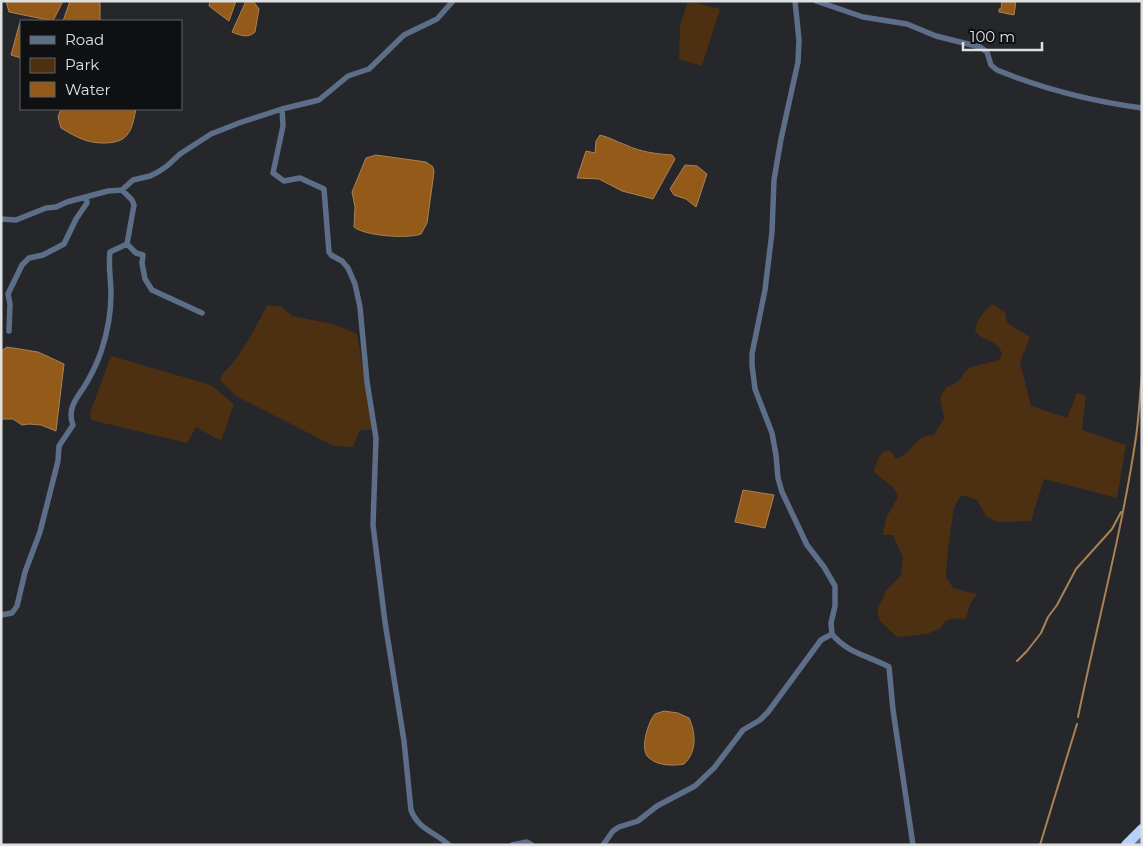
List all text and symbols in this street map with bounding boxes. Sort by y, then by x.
legend [20,20,182,110]
scale bar [963,20,1042,52]
text: 100 m [970,27,1015,46]
text: Road [65,30,104,49]
text: Park [65,55,99,74]
text: Water [65,80,111,99]

